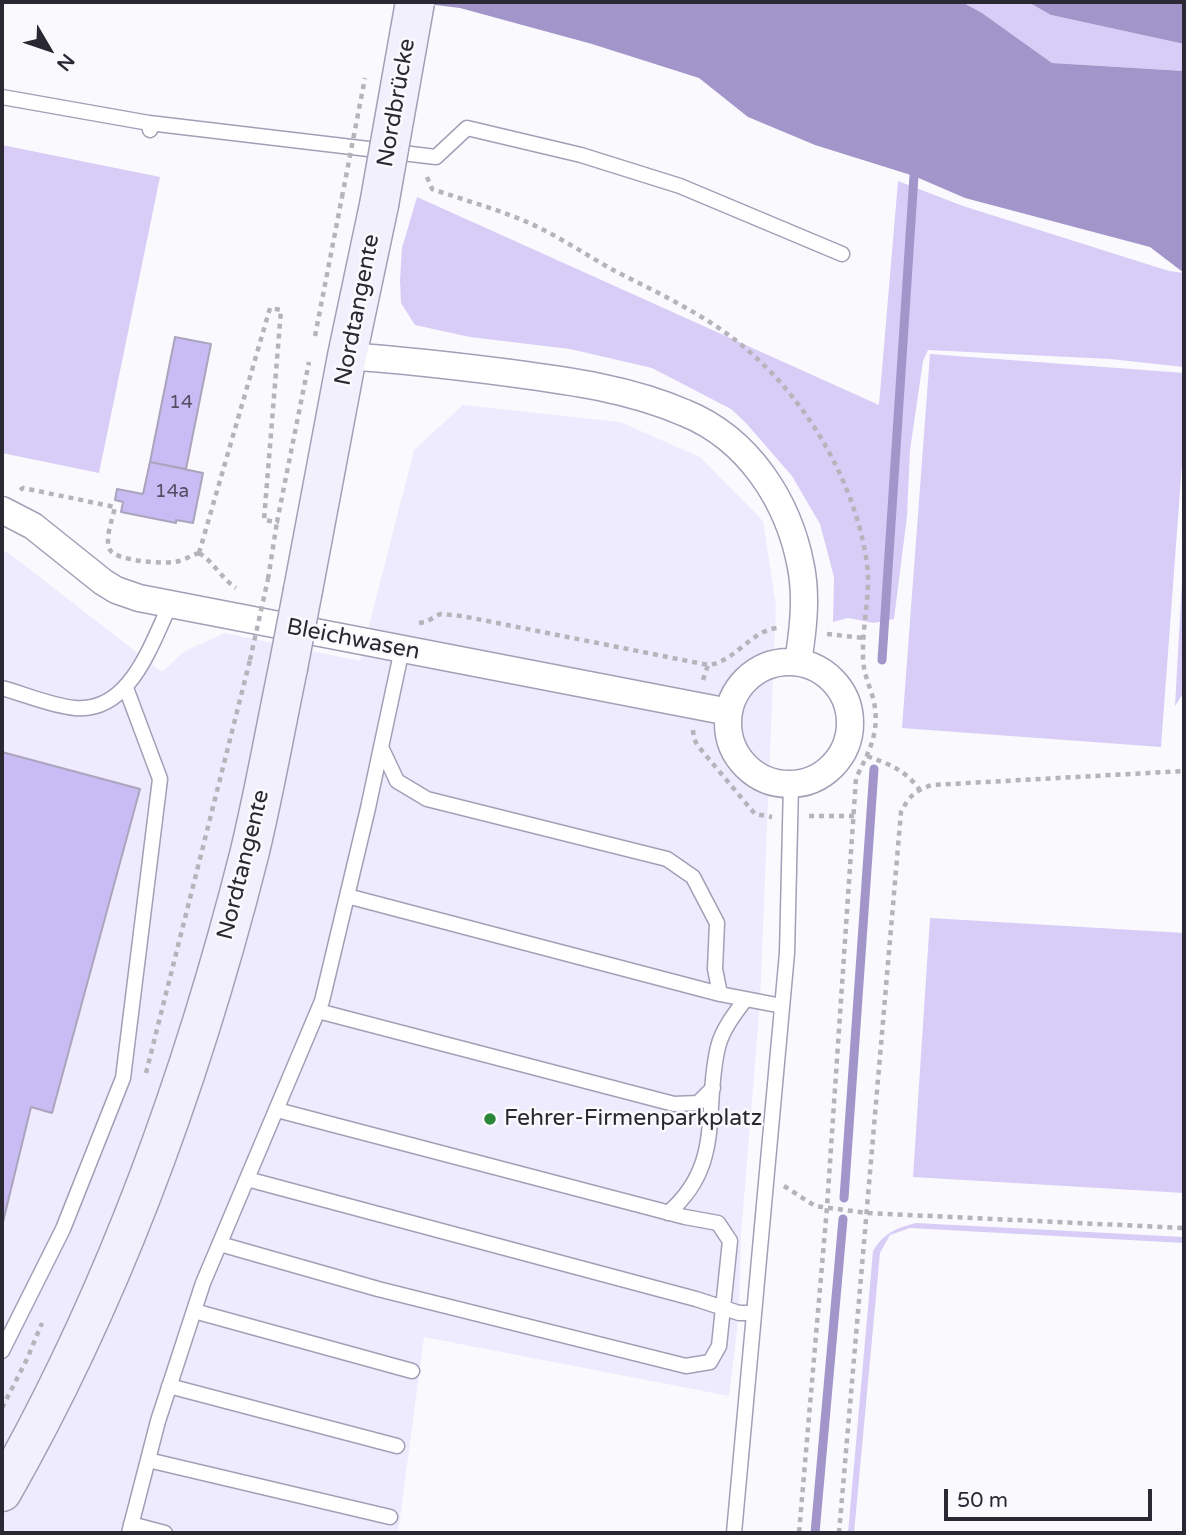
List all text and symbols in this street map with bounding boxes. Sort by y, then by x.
north arrow [14,14,84,84]
street label: Nordbrücke [372,37,422,169]
text: N [52,49,79,75]
street label: Nordtangente [330,232,386,388]
house number: 14 [169,392,193,414]
house number: 14a [155,481,189,503]
street label: Bleichwasen [284,614,422,666]
street label: Nordtangente [212,787,276,943]
place label: Fehrer-Firmenparkplatz [504,1105,762,1133]
marker: Fehrer-Firmenparkplatz [482,1111,498,1127]
scale bar [948,1476,1156,1520]
text: 50 m [957,1488,1008,1513]

